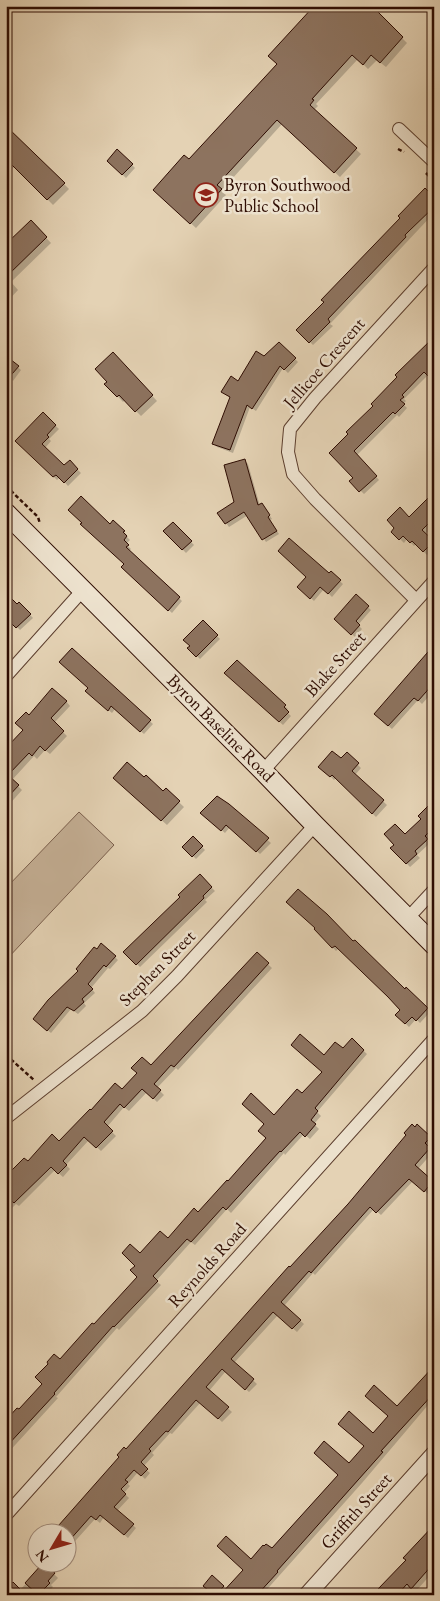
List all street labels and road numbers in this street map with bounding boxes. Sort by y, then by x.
street label: Jellicoe Crescent [276,312,370,415]
street label: Blake Street [299,626,370,701]
street label: Byron Baseline Road [162,669,281,787]
street label: Stephen Street [113,924,200,1011]
street label: Reynolds Road [162,1217,251,1312]
street label: Griffith Street [315,1467,396,1554]

